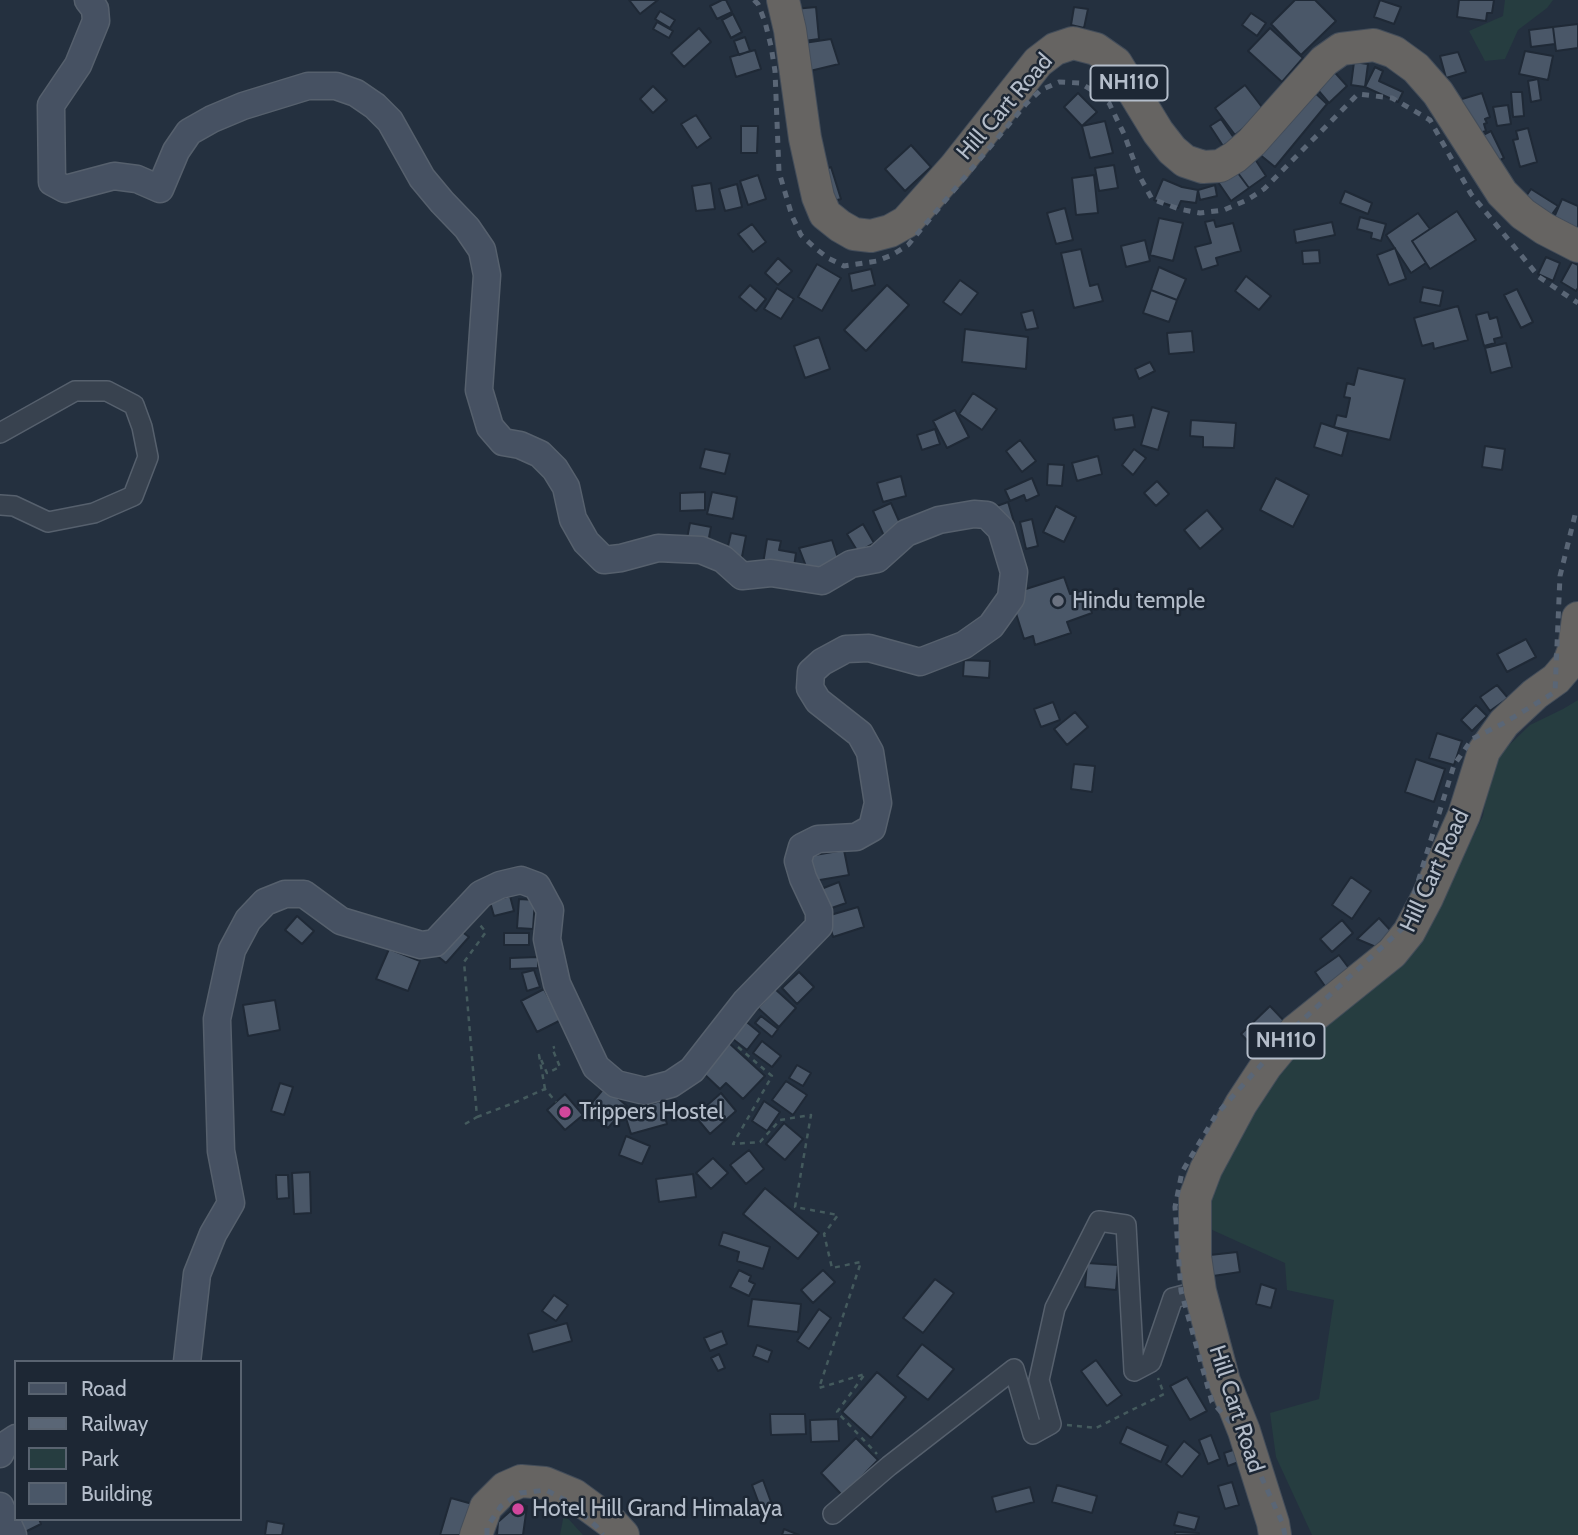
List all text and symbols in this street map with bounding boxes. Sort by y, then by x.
street label: Hill Cart Road [951,48,1059,166]
road number: NH110 [1090,66,1168,100]
place label: Hindu temple [1072,587,1205,615]
marker: Hindu temple [1050,593,1066,609]
street label: Hill Cart Road [1395,805,1475,937]
road number: NH110 [1248,1024,1324,1058]
place label: Trippers Hostel [579,1098,724,1126]
marker: Trippers Hostel [557,1104,573,1120]
street label: Hill Cart Road [1202,1342,1270,1476]
legend [14,1360,242,1521]
text: Road [81,1376,127,1401]
text: Railway [81,1411,148,1436]
text: Park [81,1446,119,1471]
text: Building [81,1481,152,1506]
place label: Hotel Hill Grand Himalaya [532,1495,782,1523]
marker: Hotel Hill Grand Himalaya [510,1501,526,1517]

